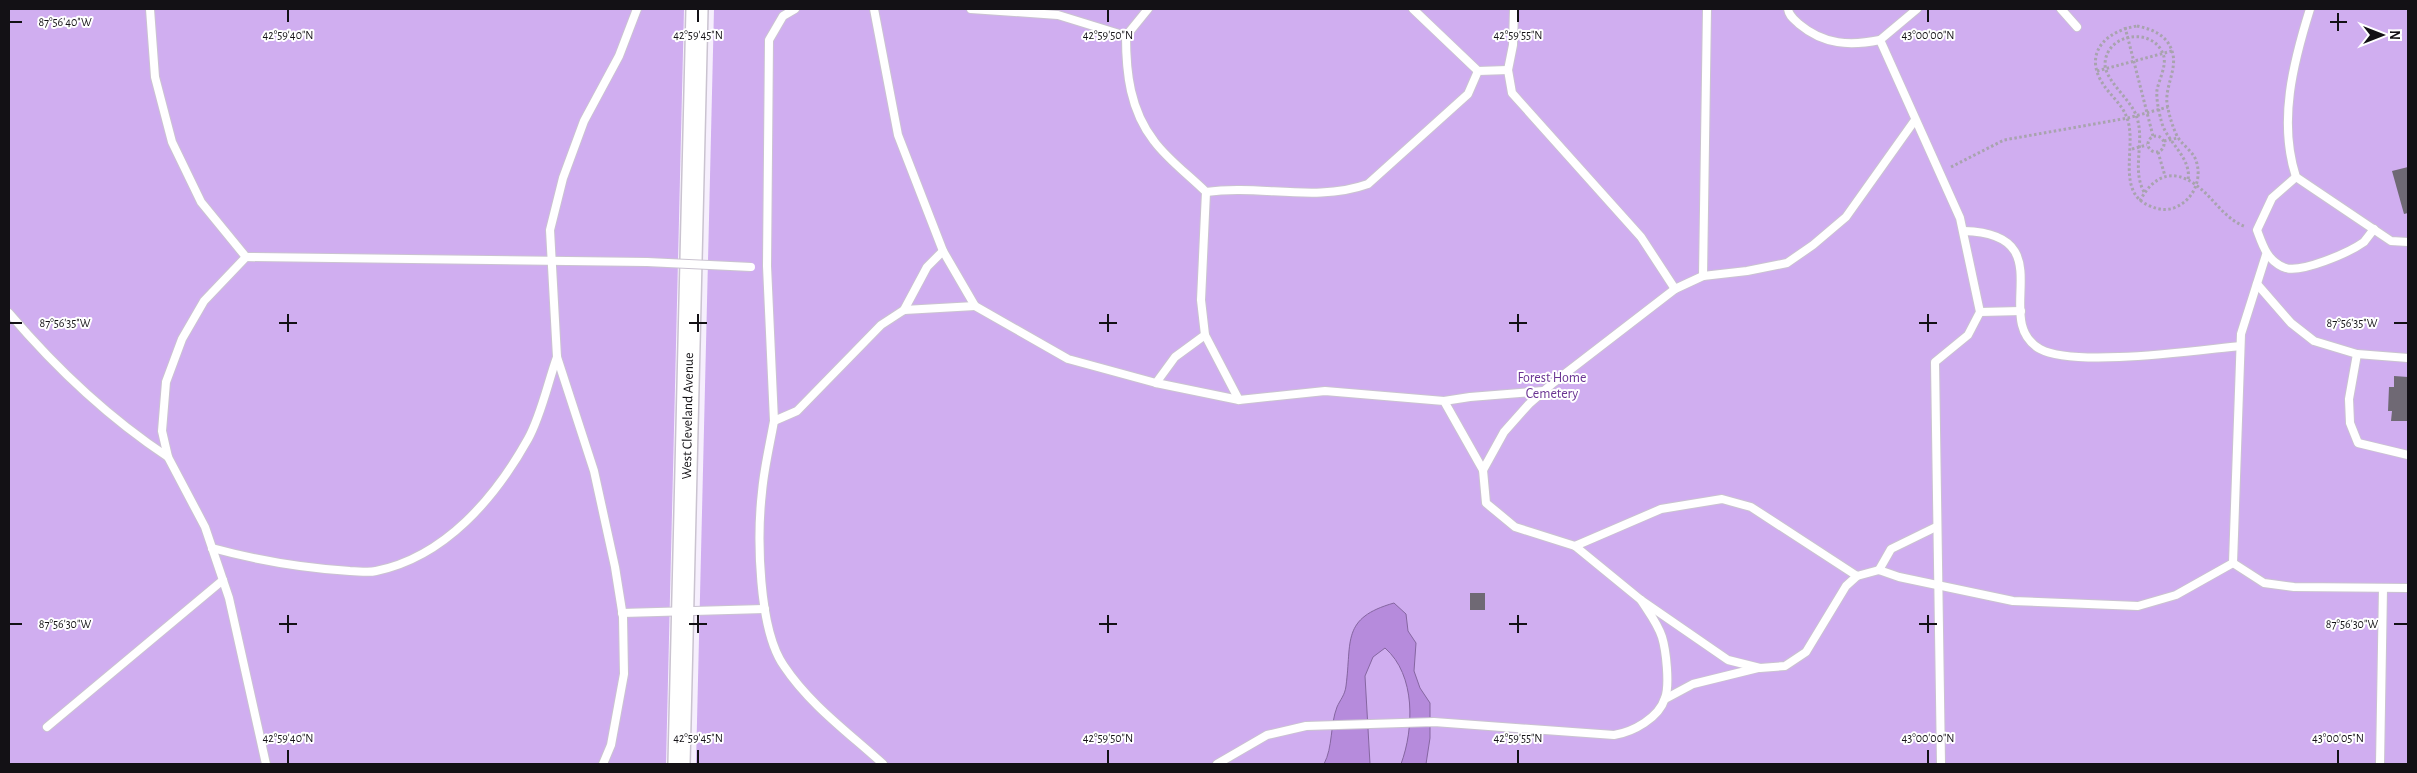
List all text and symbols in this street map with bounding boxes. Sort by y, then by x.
north arrow [2357,10,2407,60]
text: 87°56'40"W [38,16,92,28]
text: 42°59'40"N [262,29,314,41]
text: 42°59'45"N [673,29,723,41]
text: 42°59'50"N [1083,29,1133,41]
text: 42°59'55"N [1494,29,1542,41]
text: 43°00'00"N [1901,29,1955,41]
text: N [2387,30,2401,40]
text: 87°56'35"W [39,317,91,329]
text: 87°56'35"W [2326,317,2378,329]
street label: West Cleveland Avenue [680,352,696,480]
park label: Forest Home Cemetery [1518,371,1586,401]
text: 87°56'30"W [39,618,91,630]
text: 87°56'30"W [2326,618,2378,630]
text: 42°59'40"N [262,732,314,744]
text: 42°59'45"N [673,732,723,744]
text: 42°59'50"N [1083,732,1133,744]
text: 42°59'55"N [1494,732,1542,744]
text: 43°00'00"N [1901,732,1955,744]
text: 43°00'05"N [2312,732,2364,744]

